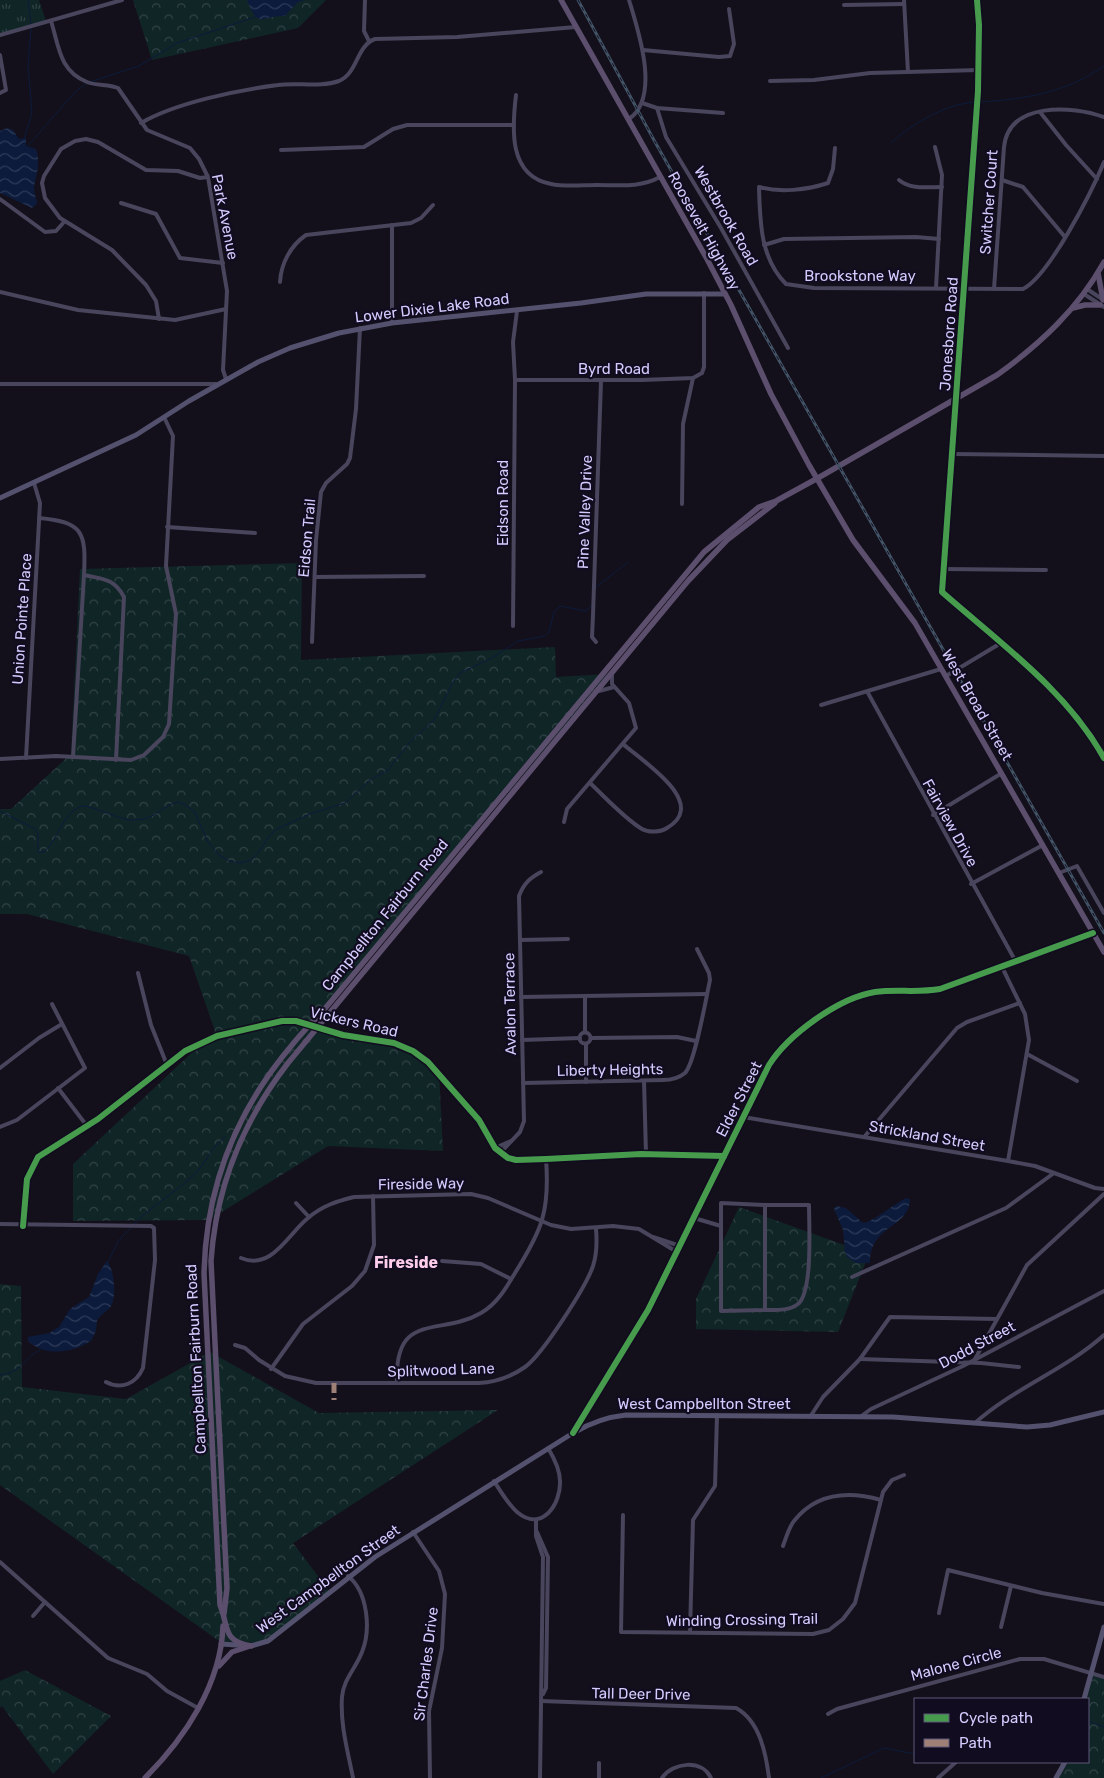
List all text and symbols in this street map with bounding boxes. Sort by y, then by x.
street label: Switcher Court [976,149,1002,255]
street label: Westbrook Road [690,163,762,269]
street label: Roosevelt Highway [664,169,744,293]
street label: Park Avenue [208,173,242,261]
street label: Brookstone Way [804,267,916,285]
street label: Jonesboro Road [936,276,962,392]
street label: Lower Dixie Lake Road [354,290,510,326]
street label: Byrd Road [578,360,650,378]
street label: Pine Valley Drive [574,455,596,569]
street label: Eidson Road [494,460,512,546]
street label: Eidson Trail [295,498,319,578]
street label: Union Pointe Place [8,553,36,685]
street label: West Broad Street [938,646,1016,764]
street label: Fairview Drive [918,776,982,870]
street label: Campbellton Fairburn Road [318,835,452,995]
street label: Avalon Terrace [500,953,520,1055]
street label: Vickers Road [308,1003,400,1041]
street label: Elder Street [712,1058,766,1140]
street label: Liberty Heights [556,1060,664,1080]
street label: Strickland Street [868,1117,987,1155]
street label: Fireside Way [378,1174,464,1194]
district label: Fireside [374,1253,438,1272]
street label: Campbellton Fairburn Road [182,1264,210,1454]
street label: Dodd Street [936,1317,1018,1373]
street label: Splitwood Lane [387,1359,495,1381]
street label: West Campbellton Street [617,1395,791,1413]
street label: West Campbellton Street [253,1521,403,1637]
street label: Sir Charles Drive [410,1606,442,1722]
street label: Winding Crossing Trail [666,1610,818,1630]
street label: Malone Circle [909,1643,1003,1685]
street label: Tall Deer Drive [591,1684,691,1704]
legend [914,1698,1089,1763]
text: Cycle path [959,1709,1033,1727]
text: Path [959,1734,992,1752]

